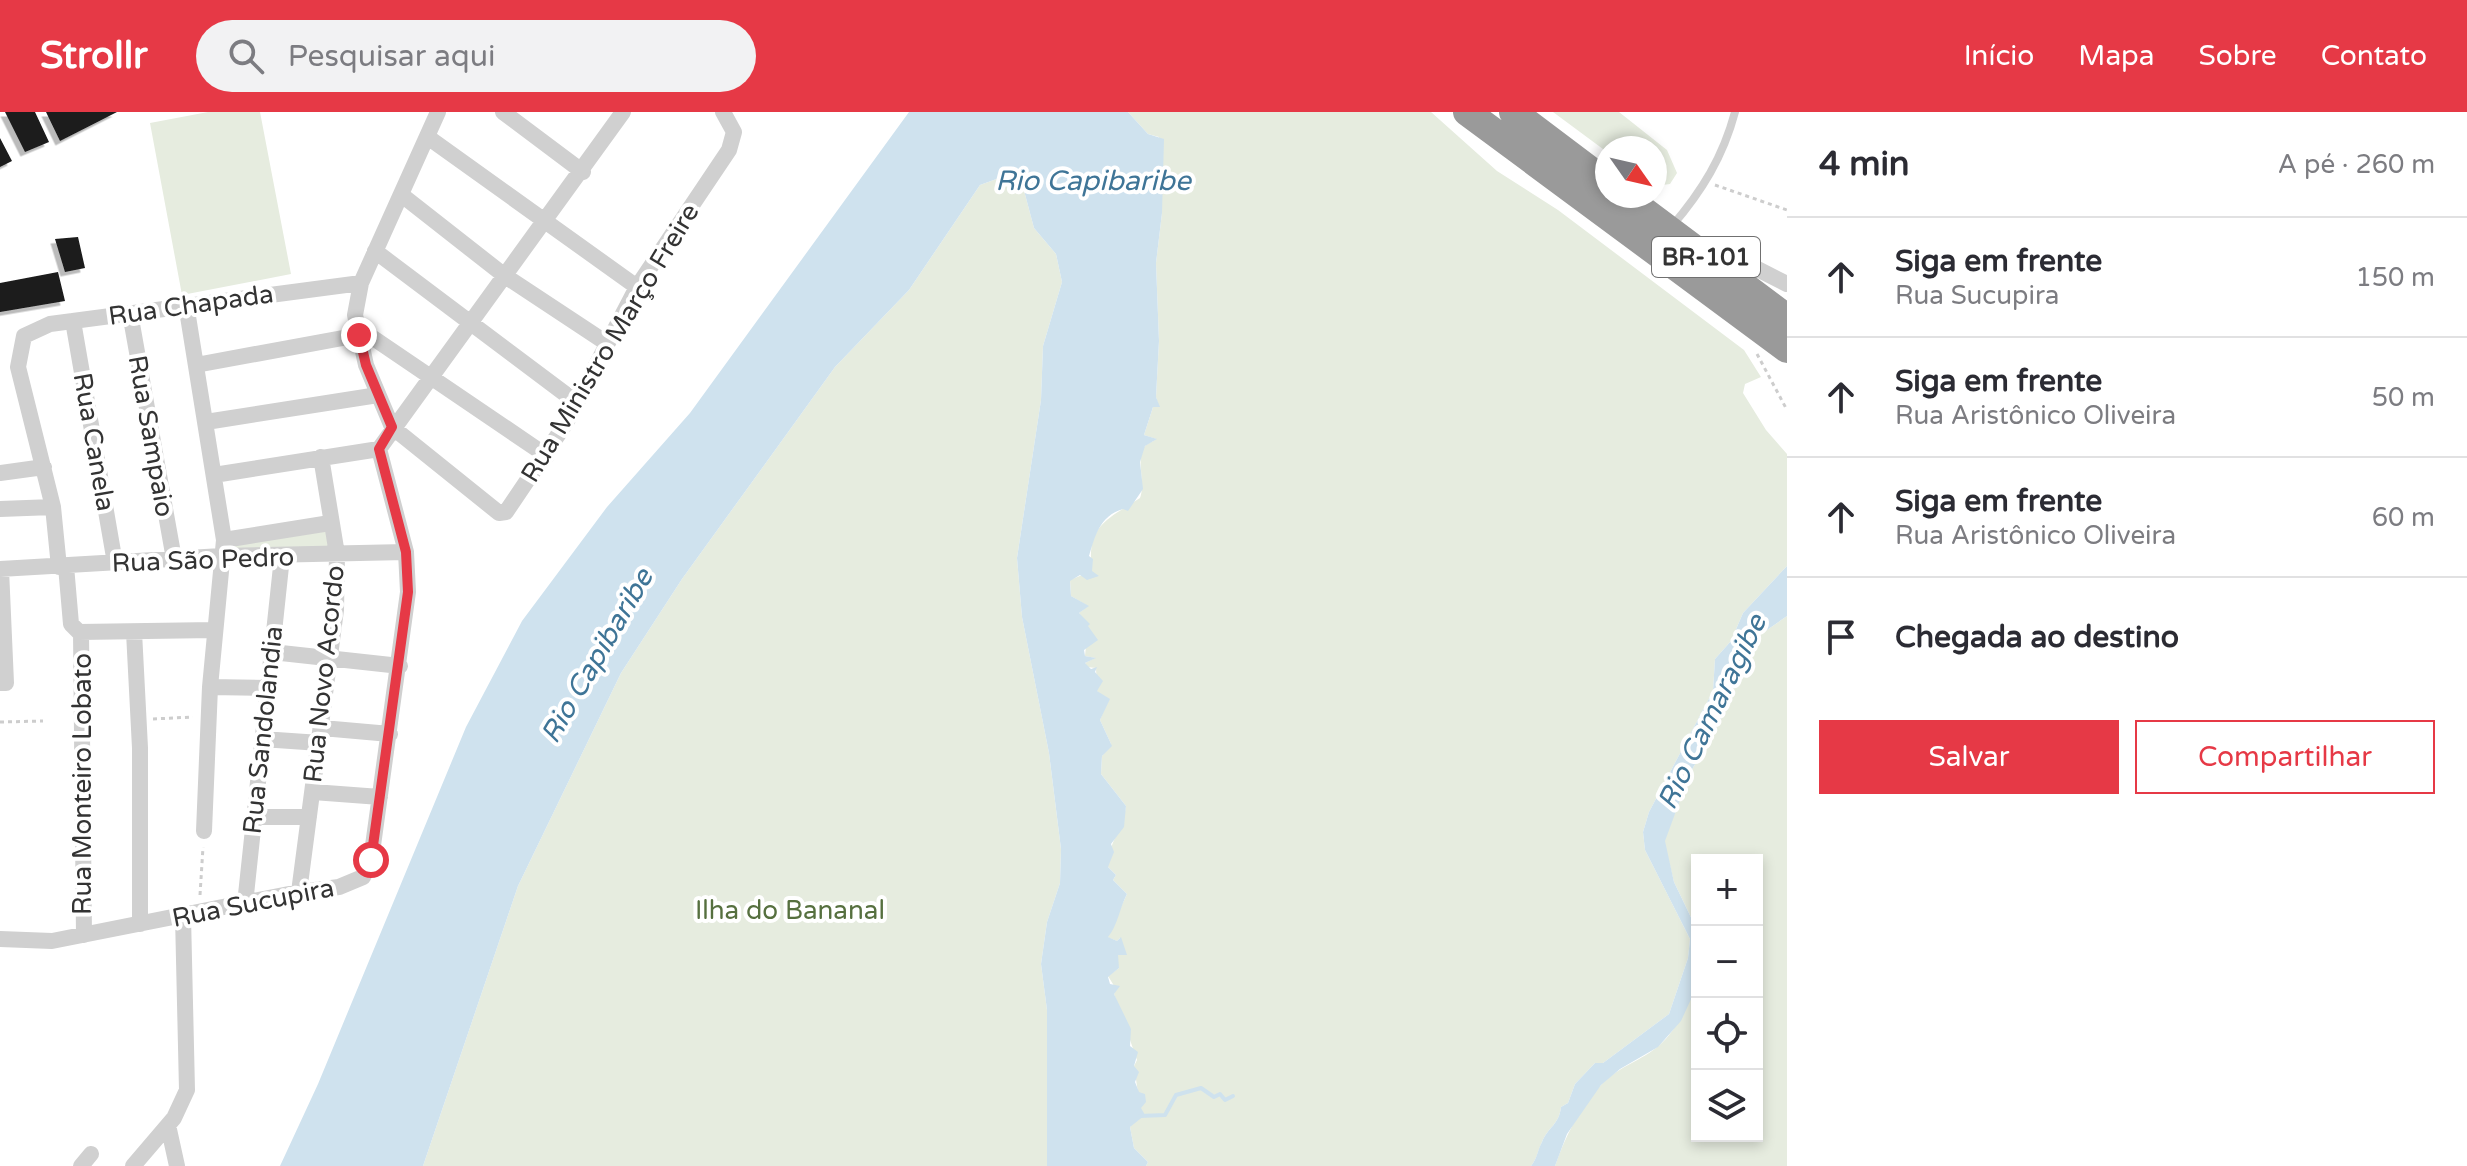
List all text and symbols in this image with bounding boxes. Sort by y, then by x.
search box [196,20,756,92]
text: Strollr [40,33,148,79]
icon: search [224,34,268,78]
text: Pesquisar aqui [288,38,496,75]
text: Início [1964,39,2034,73]
text: Mapa [2078,39,2155,73]
text: Sobre [2199,39,2277,73]
text: Contato [2321,39,2427,73]
north arrow [1595,136,1667,208]
text: 4 min [1819,144,1910,185]
text: A pé · 260 m [2278,149,2435,180]
water label: Rio Capibaribe [995,164,1193,198]
street label: Rua Ministro Março Freire [514,198,706,488]
road number: BR-101 [1652,237,1760,277]
text: Siga em frente [1895,243,2102,280]
icon: ahead [1819,255,1863,299]
text: 150 m [2355,262,2435,293]
street label: Rua Chapada [107,278,275,332]
text: Rua Sucupira [1895,280,2059,311]
route end [341,317,377,353]
street label: Rua Sampaio [122,353,180,519]
text: Siga em frente [1895,363,2102,400]
street label: Rua Canela [67,370,121,514]
icon: ahead [1819,375,1863,419]
text: 50 m [2372,382,2435,413]
text: Rua Aristônico Oliveira [1895,400,2176,431]
text: Siga em frente [1895,483,2102,520]
icon: ahead [1819,495,1863,539]
text: 60 m [2372,502,2435,533]
text: Rua Aristônico Oliveira [1895,520,2176,551]
street label: Rua São Pedro [111,541,295,579]
water label: Rio Capibaribe [533,561,662,749]
street label: Rua Novo Acordo [297,564,351,784]
water label: Rio Camaragibe [1650,607,1775,815]
icon: arrive [1819,615,1863,659]
text: Chegada ao destino [1895,619,2179,656]
street label: Rua Sandolandia [237,625,289,835]
street label: Rua Monteiro Lobato [67,653,98,915]
button: Salvar [1819,720,2119,794]
button: Compartilhar [2135,720,2435,794]
route start [353,842,389,878]
map controls [1691,854,1763,1142]
button: + [1691,854,1763,926]
street label: Rua Sucupira [169,872,337,934]
park label: Ilha do Bananal [695,895,885,926]
button: − [1691,926,1763,998]
button: locate [1691,998,1763,1070]
button: layers [1691,1070,1763,1142]

